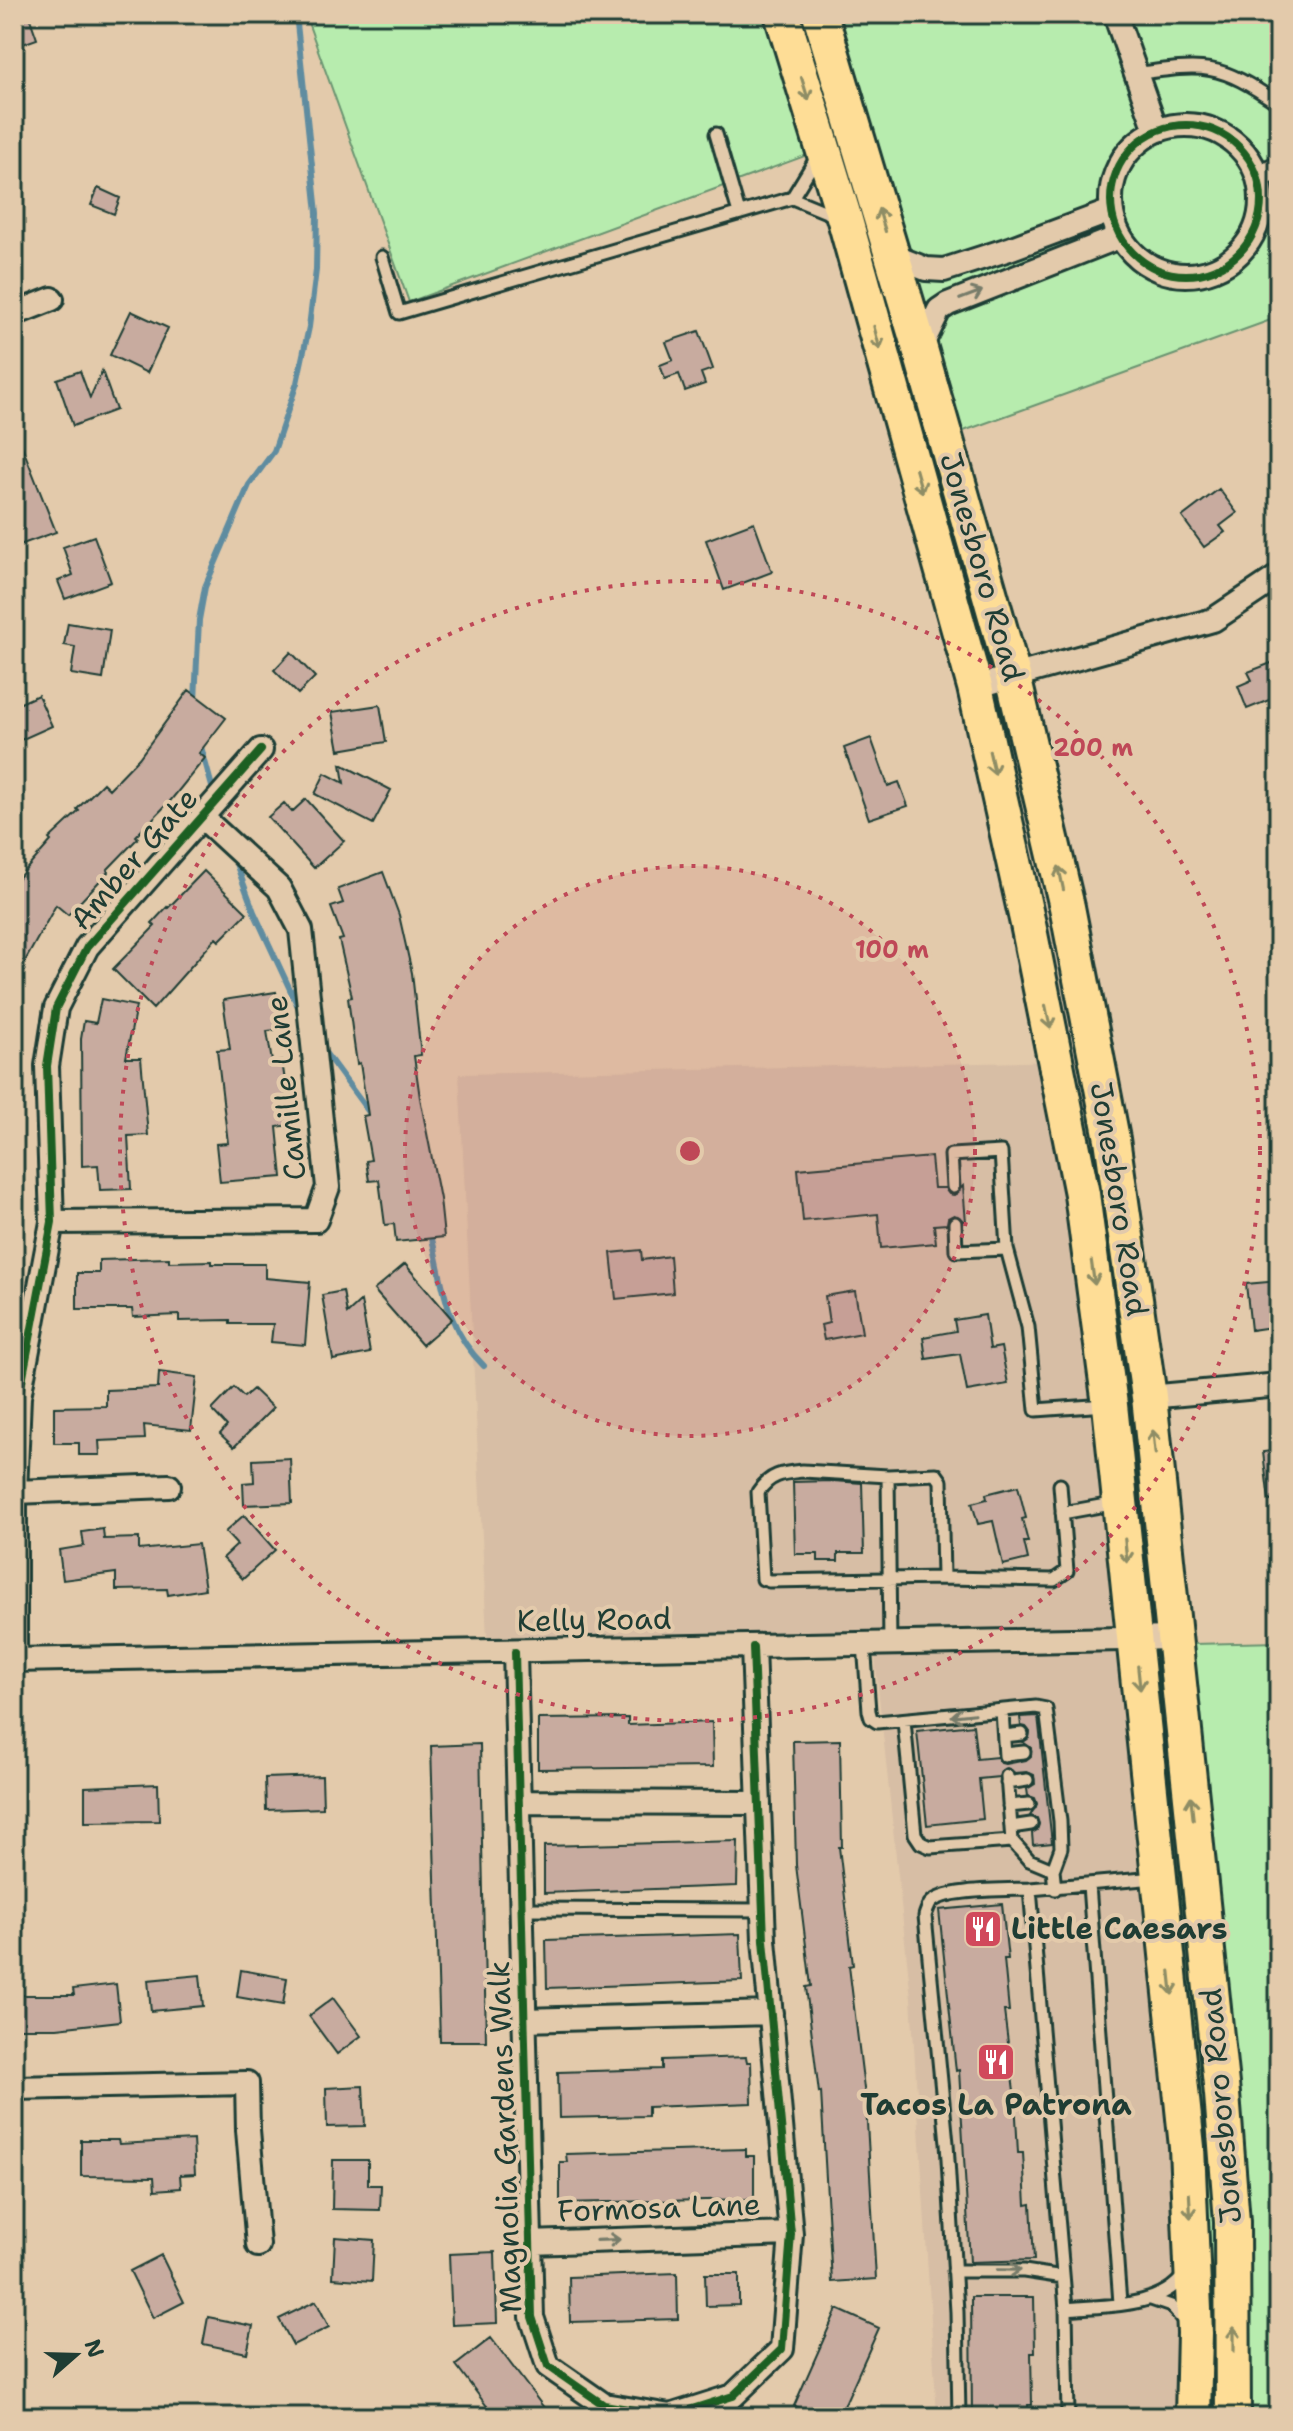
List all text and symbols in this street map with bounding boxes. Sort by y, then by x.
one-way arrow [798,75,813,101]
one-way arrow [874,207,889,233]
one-way arrow [958,287,982,301]
one-way arrow [871,325,886,351]
street label: Jonesboro Road [930,447,1035,686]
one-way arrow [913,467,928,493]
text: 200 m [1053,732,1133,764]
one-way arrow [985,749,1000,775]
street label: Amber Gate [60,779,207,939]
one-way arrow [1052,866,1067,891]
text: 100 m [855,934,929,966]
street label: Camille Lane [255,994,316,1182]
one-way arrow [1041,1003,1056,1029]
street label: Jonesboro Road [1081,1079,1158,1319]
centre of rings [676,1137,704,1165]
one-way arrow [1086,1260,1101,1285]
one-way arrow [1146,1429,1161,1456]
one-way arrow [1118,1537,1133,1564]
street label: Kelly Road [516,1598,672,1641]
one-way arrow [1132,1664,1147,1691]
one-way arrow [950,1707,977,1722]
one-way arrow [1185,1795,1200,1822]
restaurant icon: Little Caesars [962,1908,1004,1950]
place label: Little Caesars [1011,1908,1228,1949]
street label: Magnolia Gardens Walk [478,1960,531,2314]
one-way arrow [1163,1969,1178,1996]
street label: Jonesboro Road [1190,1986,1251,2226]
restaurant icon: Tacos La Patrona [975,2041,1017,2083]
place label: Tacos La Patrona [860,2084,1132,2125]
street label: Formosa Lane [557,2183,761,2232]
one-way arrow [1183,2192,1198,2219]
one-way arrow [594,2233,621,2248]
one-way arrow [995,2263,1022,2278]
north arrow [36,2315,116,2395]
one-way arrow [1226,2326,1242,2353]
text: N [78,2335,111,2361]

